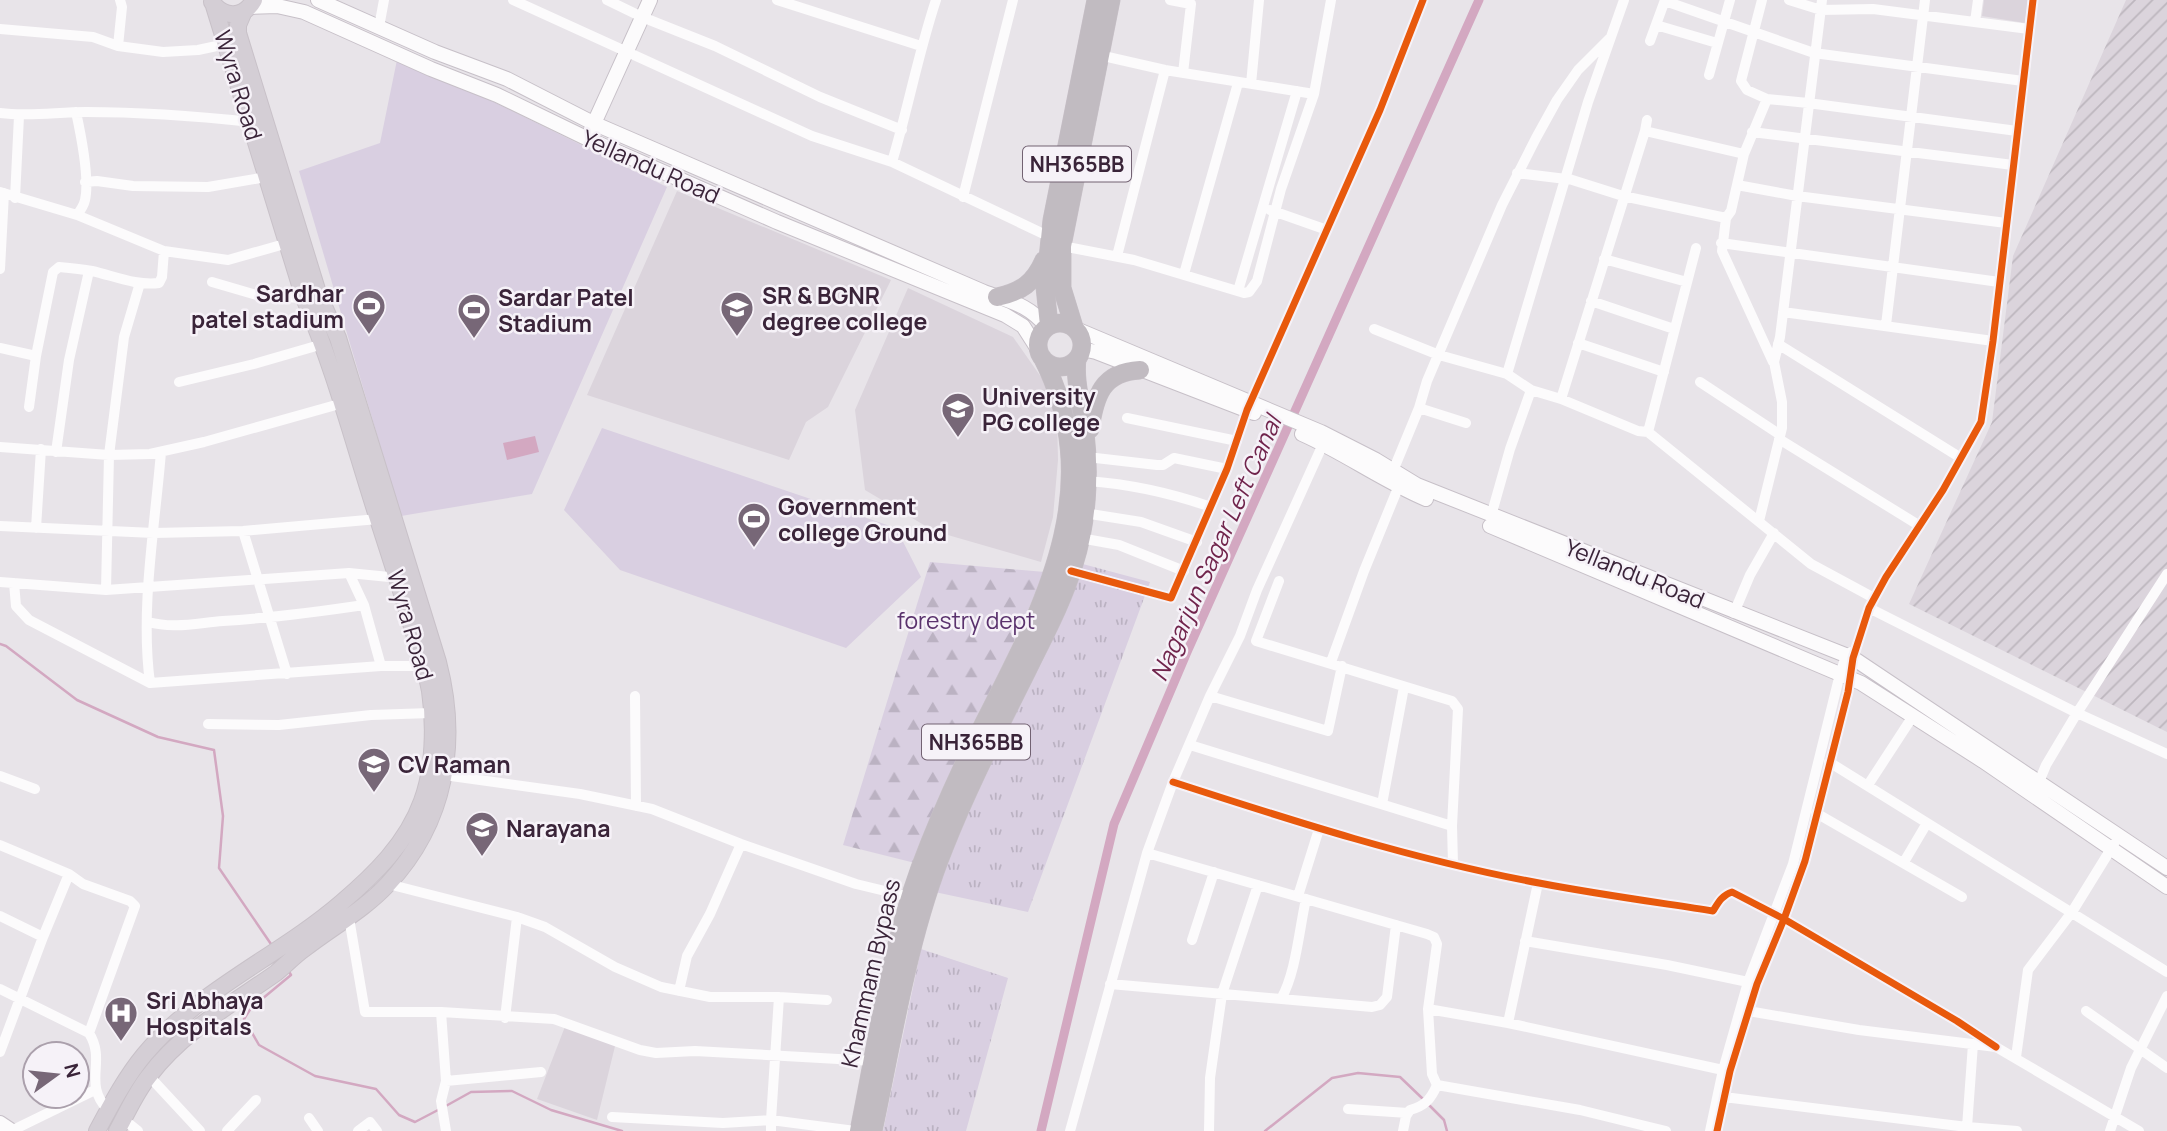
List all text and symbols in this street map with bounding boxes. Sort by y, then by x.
street label: Wyra Road [207,26,271,144]
street label: Yellandu Road [577,121,725,211]
road number: NH365BB [1023,146,1131,182]
place label: Sardhar patel stadium [191,277,344,335]
place label: SR & BGNR degree college [762,279,927,337]
place label: Sardar Patel Stadium [498,281,634,339]
sports icon: Sardhar patel stadium [350,287,388,336]
school or university icon: SR & BGNR degree college [718,289,756,338]
sports icon: Sardar Patel Stadium [455,291,493,340]
place label: University PG college [982,380,1100,438]
school or university icon: University PG college [939,390,977,439]
water label: Nagarjun Sagar Left Canal [1141,407,1290,686]
place label: Government college Ground [778,490,947,548]
sports icon: Government college Ground [735,500,773,549]
street label: Yellandu Road [1560,530,1710,616]
street label: Wyra Road [380,566,442,684]
park label: forestry dept [897,604,1035,636]
road number: NH365BB [922,724,1030,760]
school or university icon: CV Raman [355,745,393,794]
place label: CV Raman [398,748,511,780]
school or university icon: Narayana [463,809,501,858]
place label: Narayana [506,812,611,844]
street label: Khammam Bypass [833,875,907,1071]
place label: Sri Abhaya Hospitals [146,984,264,1042]
hospital icon: Sri Abhaya Hospitals [102,994,140,1043]
north arrow [21,1040,91,1110]
text: N [58,1061,87,1081]

